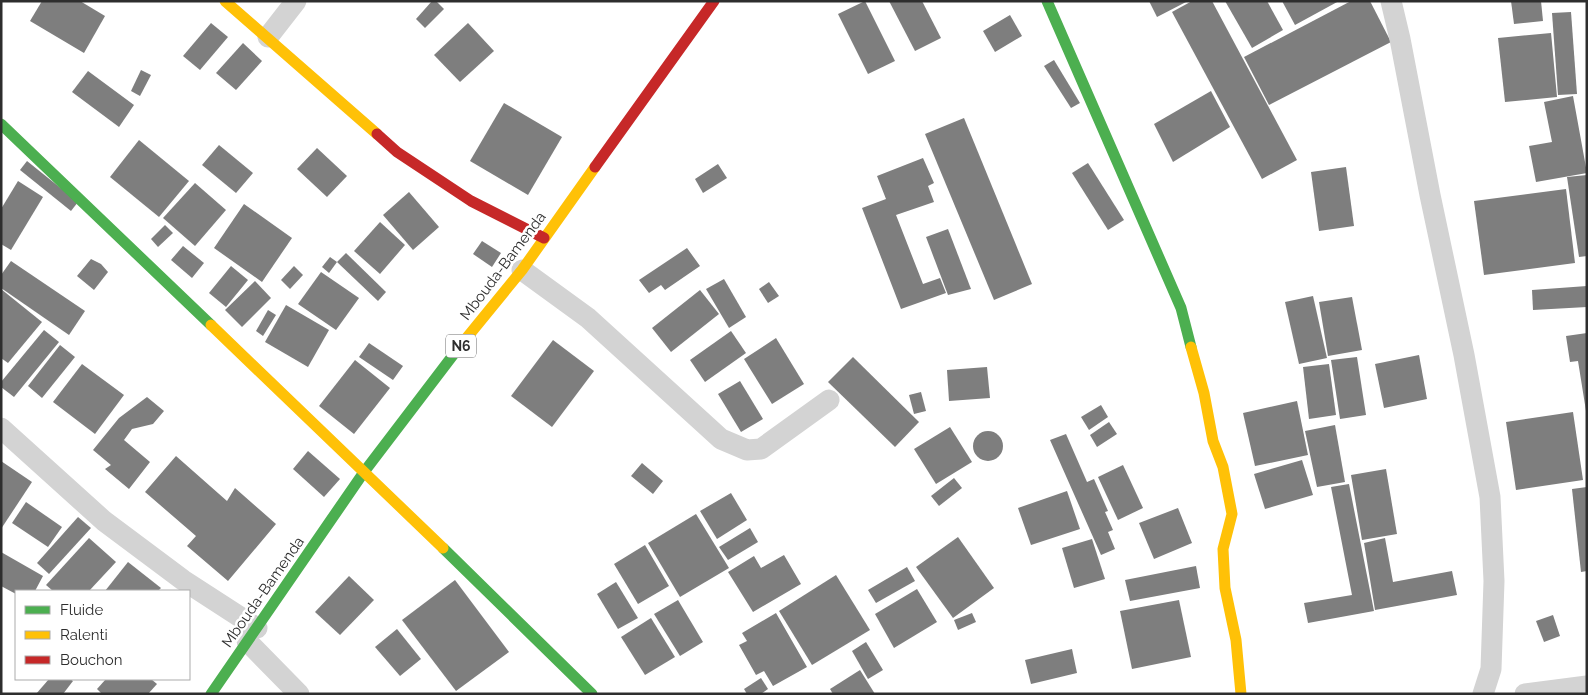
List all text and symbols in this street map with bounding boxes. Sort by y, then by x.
street label: Mbouda-Bamenda [456,208,550,324]
road number: N6 [446,334,476,358]
street label: Mbouda-Bamenda [218,533,308,651]
legend [15,590,190,680]
text: Fluide [60,601,103,619]
text: Ralenti [60,626,108,644]
text: Bouchon [60,651,122,669]

